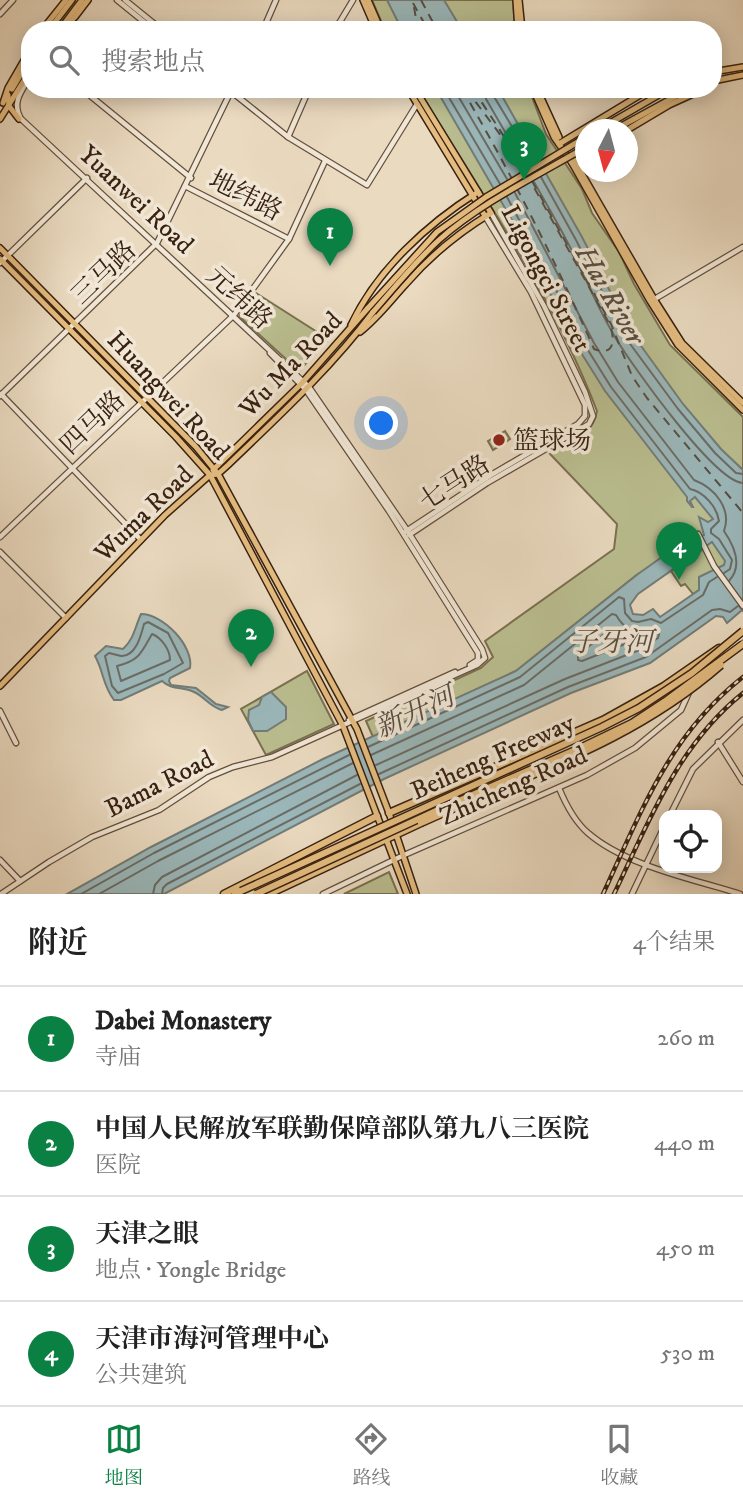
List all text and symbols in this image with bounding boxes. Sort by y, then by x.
search box [21,21,722,98]
icon: search [45,41,83,79]
text: 搜索地点 [101,46,205,79]
north arrow [575,119,638,182]
pin: 3 [501,122,547,180]
street label: Yuanwei Road [72,138,200,262]
street label: 地纬路 [203,164,288,229]
street label: Ligongci Street [493,199,598,358]
pin: 1 [307,208,353,266]
street label: 三马路 [65,234,144,312]
water label: Hai River [567,238,653,353]
street label: 元纬路 [199,259,279,337]
street label: Wu Ma Road [232,305,350,426]
street label: Huangwei Road [99,324,236,468]
street label: 四马路 [54,384,133,462]
your location [364,406,398,440]
place label: 篮球场 [513,425,591,458]
marker: 篮球场 [491,432,507,448]
street label: 七马路 [413,448,497,518]
street label: Wuma Road [87,459,201,570]
pin: 4 [656,522,702,580]
pin: 2 [228,609,274,667]
water label: 子牙河 [569,625,658,660]
water label: 新开河 [369,677,465,746]
street label: Beiheng Freeway [406,706,580,808]
street label: Zhicheng Road [435,739,593,834]
street label: Bama Road [100,743,220,826]
map controls [659,810,722,873]
button: locate [659,810,722,873]
text: 附近 [28,925,88,962]
text: 4个结果 [633,928,715,957]
text: Dabei Monastery [95,1005,271,1038]
text: 1 [47,1024,55,1053]
text: 260 m [657,1024,715,1053]
text: 寺庙 [95,1043,141,1072]
text: 中国人民解放军联勤保障部队第九八三医院 [95,1113,589,1146]
text: 2 [45,1129,57,1158]
text: 440 m [654,1129,715,1158]
text: 医院 [95,1151,141,1180]
text: 天津之眼 [95,1218,199,1251]
text: 3 [47,1234,55,1263]
text: 450 m [656,1234,715,1263]
text: 地点 · Yongle Bridge [95,1256,286,1285]
text: 天津市海河管理中心 [95,1323,329,1356]
text: 4 [44,1339,58,1368]
text: 530 m [660,1339,715,1368]
text: 公共建筑 [95,1361,187,1390]
tab: 地图 [105,1420,143,1490]
tab: 路线 [352,1420,390,1490]
tab: 收藏 [600,1420,638,1490]

